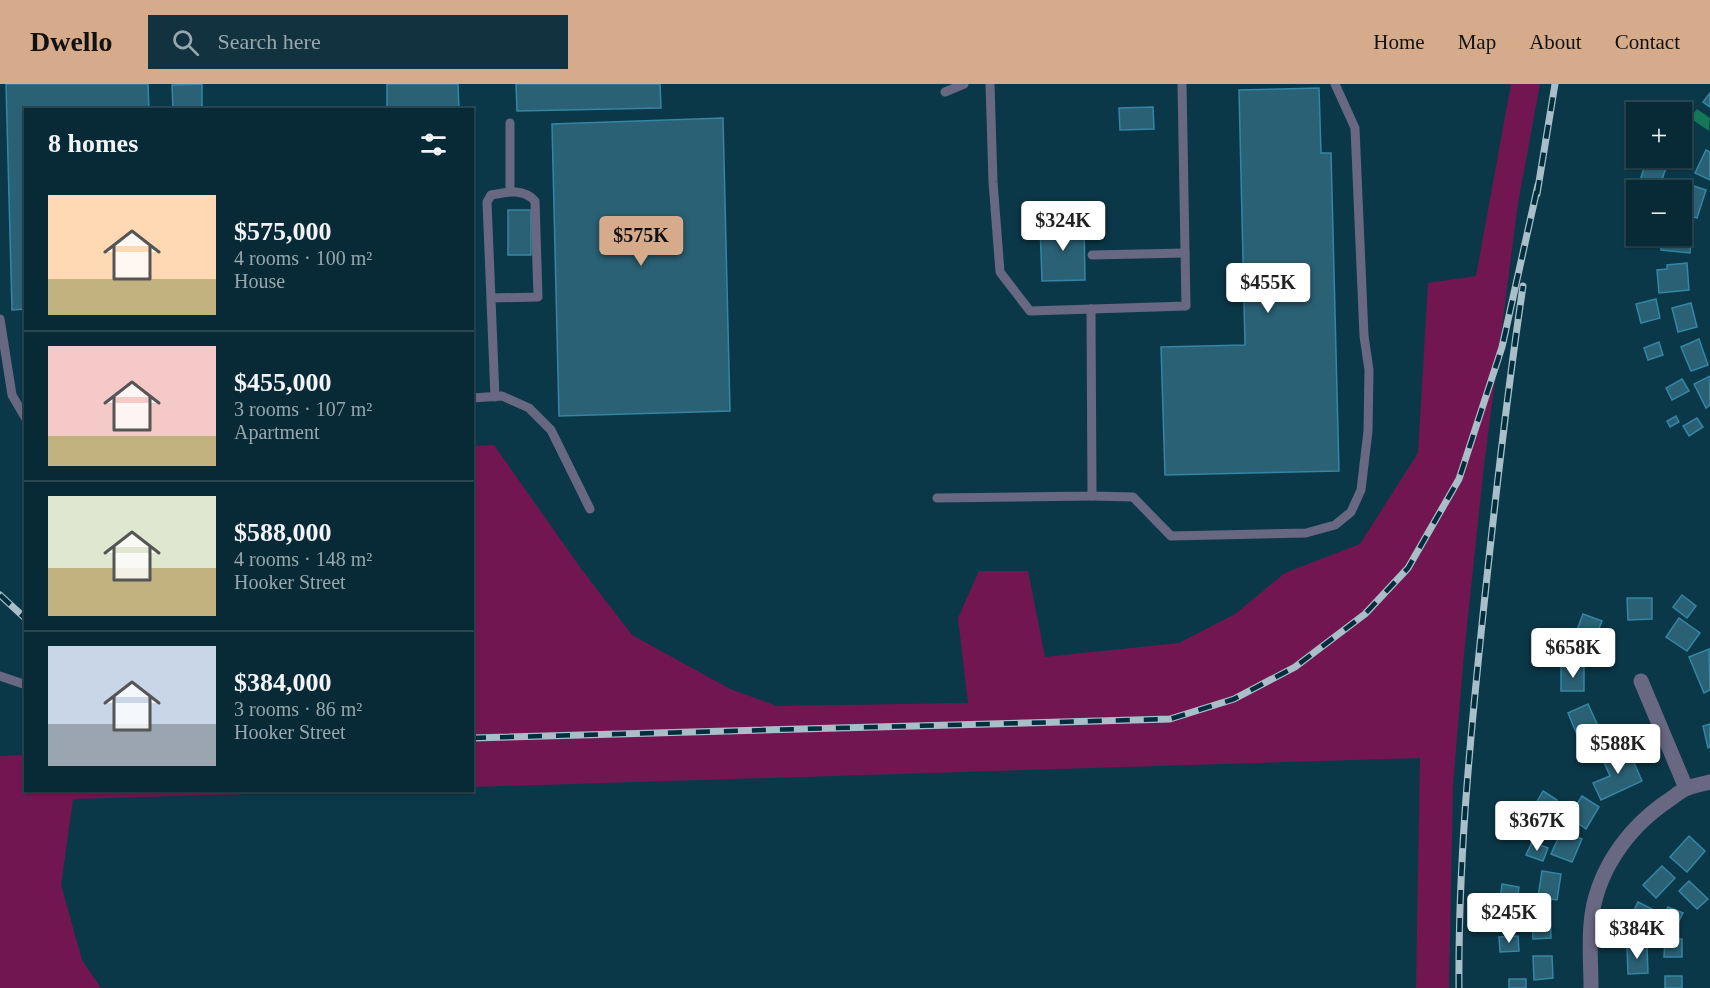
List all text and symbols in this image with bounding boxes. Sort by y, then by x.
search box [148,15,568,69]
text: Dwello [30,26,112,57]
icon: search [169,26,202,59]
text: Search here [217,29,321,54]
text: Home [1373,30,1425,54]
text: Map [1458,30,1496,54]
text: About [1529,30,1582,54]
text: Contact [1615,30,1680,54]
map controls [1626,102,1692,246]
button: + [1626,102,1692,168]
icon: filters [417,128,450,161]
text: 8 homes [48,129,138,158]
button: − [1626,180,1692,246]
pin: $324K [1021,201,1105,252]
text: $324K [1035,209,1091,231]
pin: $575K [599,216,683,267]
text: $575,000 [234,217,332,246]
icon: home [96,219,168,291]
text: $575K [613,224,669,246]
text: 4 rooms · 100 m² [234,247,372,269]
pin: $455K [1226,263,1310,314]
text: House [234,270,285,292]
text: $455K [1240,271,1296,293]
text: $455,000 [234,368,332,397]
icon: home [96,370,168,442]
text: 3 rooms · 107 m² [234,398,372,420]
text: Apartment [234,421,320,443]
text: $588,000 [234,518,332,547]
icon: home [96,520,168,592]
text: 4 rooms · 148 m² [234,548,372,570]
text: Hooker Street [234,571,346,593]
pin: $658K [1531,628,1615,679]
text: $658K [1545,636,1601,658]
text: $384,000 [234,668,332,697]
icon: home [96,670,168,742]
text: 3 rooms · 86 m² [234,698,362,720]
text: Hooker Street [234,721,346,743]
pin: $588K [1576,724,1660,775]
text: $588K [1590,732,1646,754]
pin: $367K [1495,801,1579,852]
text: $367K [1509,809,1565,831]
pin: $245K [1467,893,1551,944]
text: $245K [1481,901,1537,923]
pin: $384K [1595,909,1679,960]
text: $384K [1609,917,1665,939]

